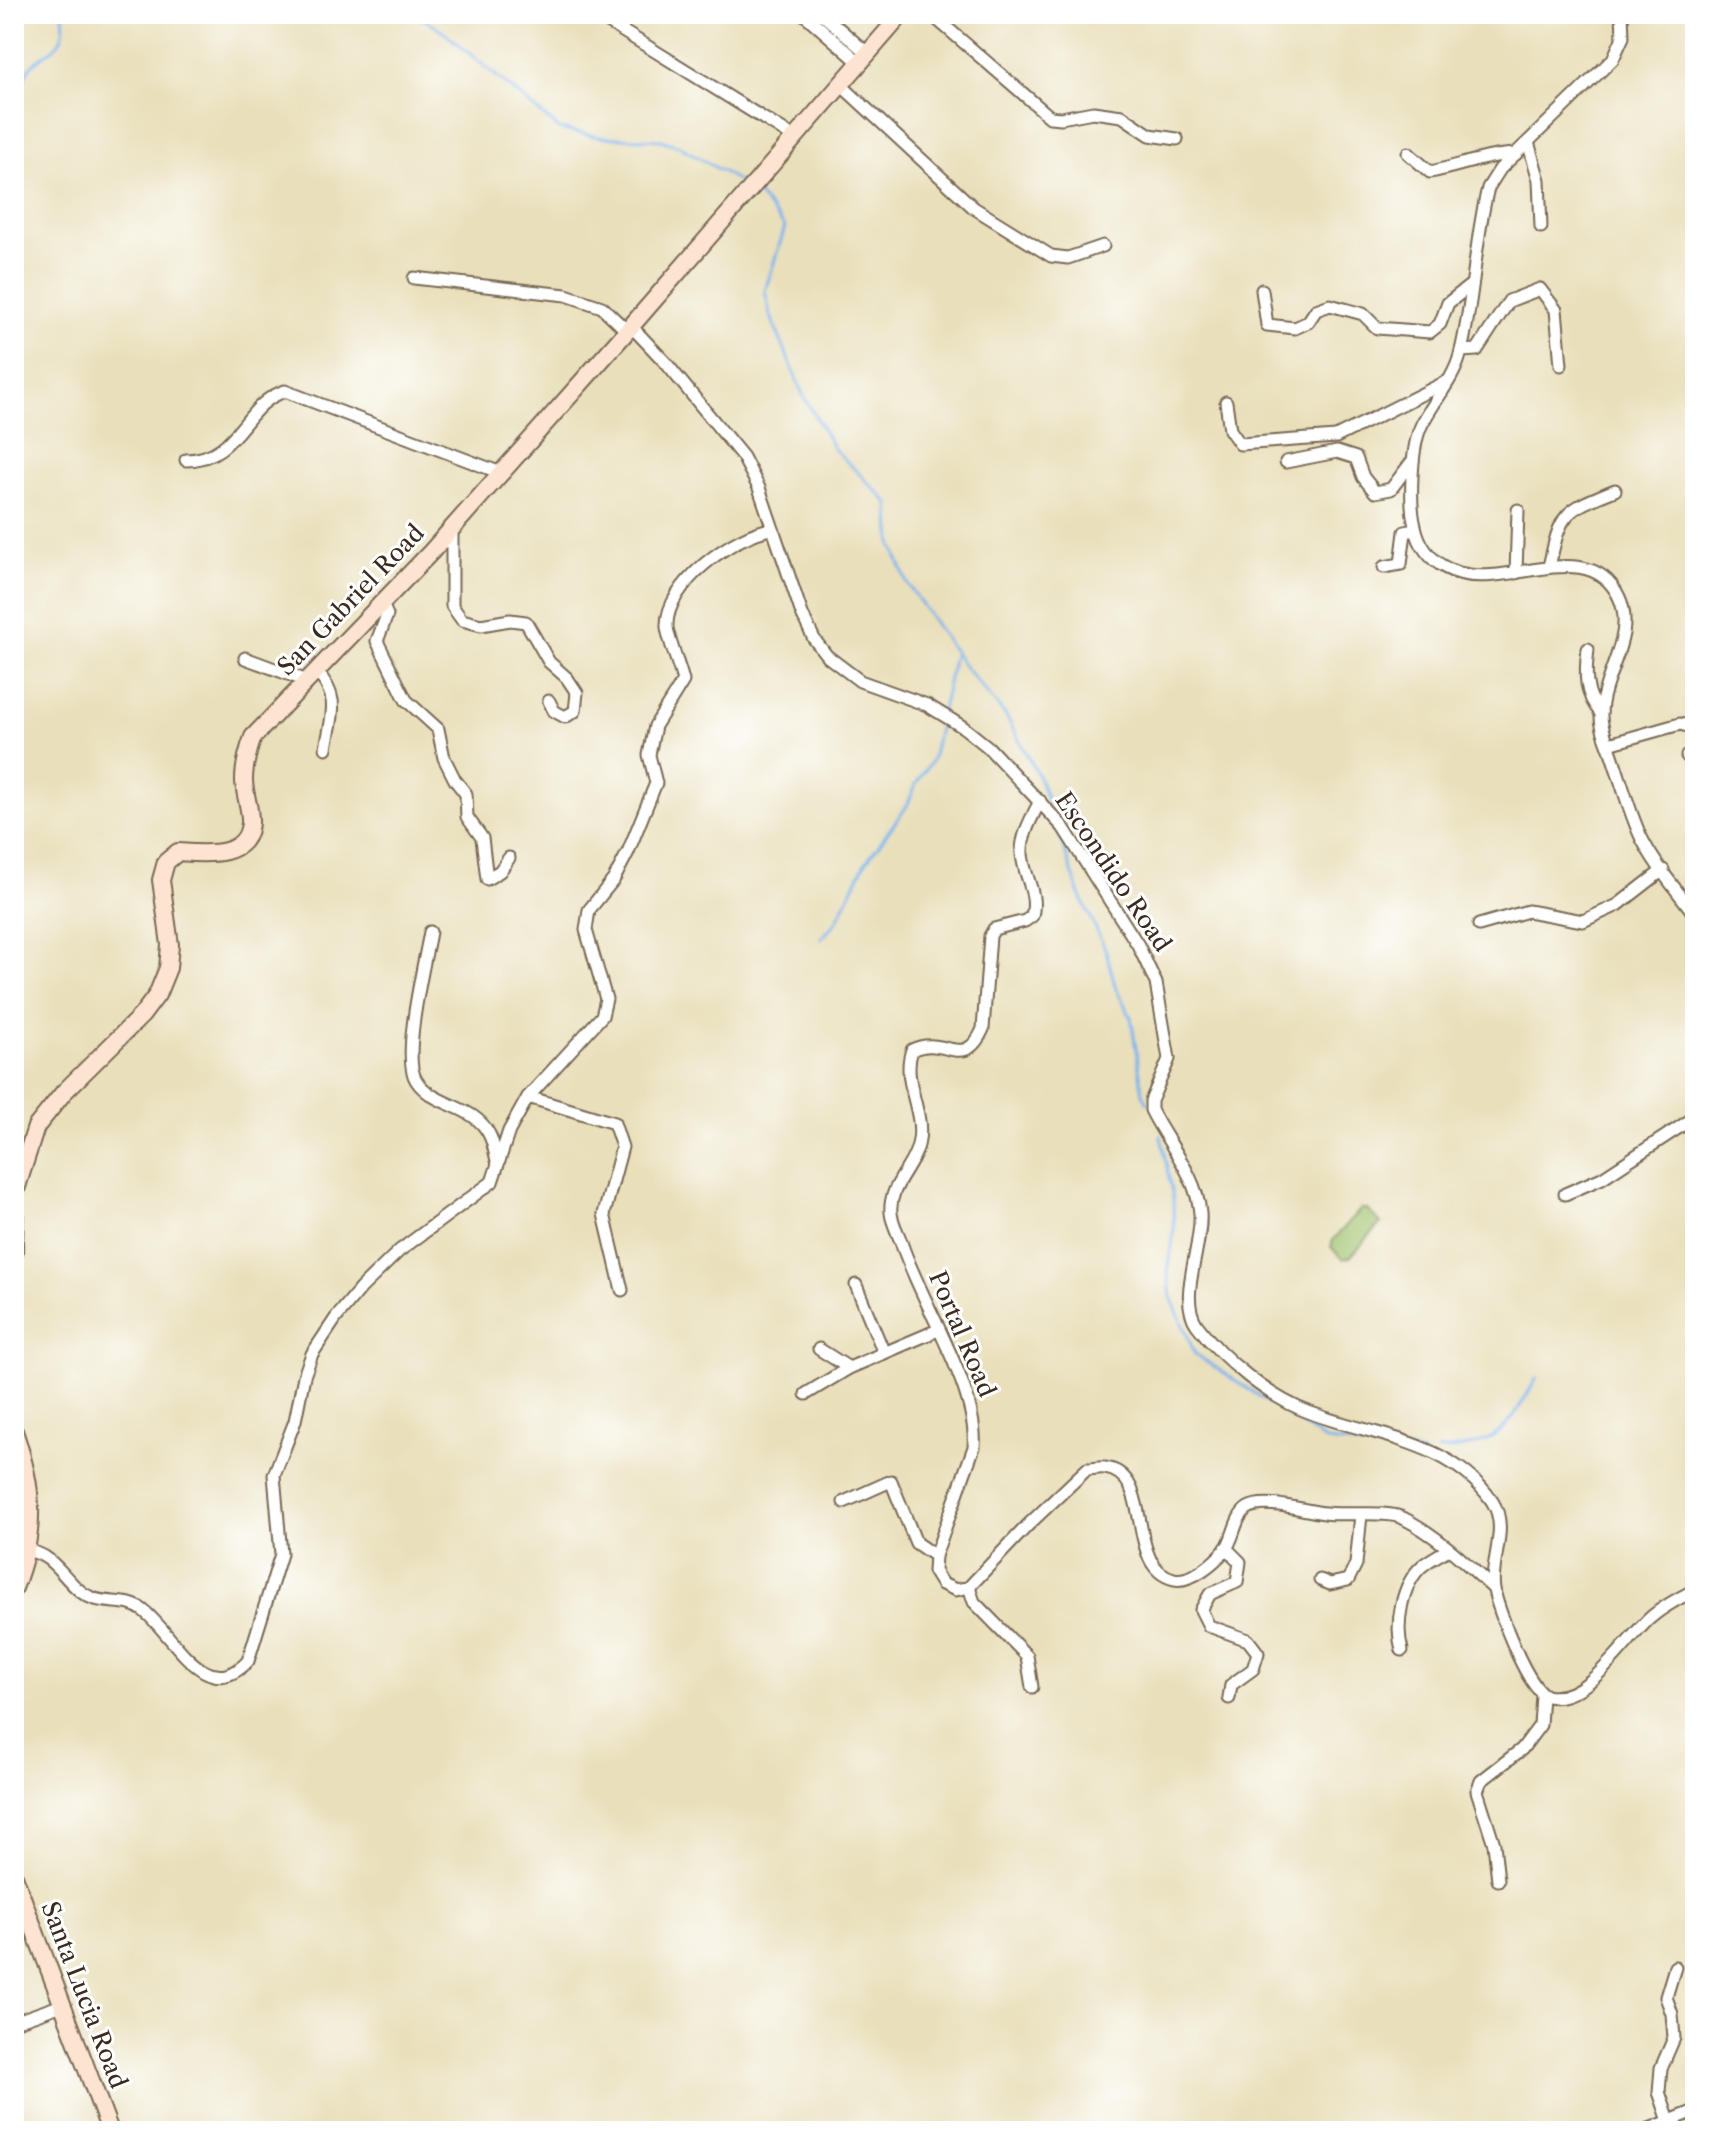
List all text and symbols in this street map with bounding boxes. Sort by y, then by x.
street label: San Gabriel Road [271,518,430,681]
street label: Escondido Road [1049,786,1178,957]
street label: Portal Road [923,1266,1002,1402]
street label: Santa Lucia Road [35,1897,134,2093]

